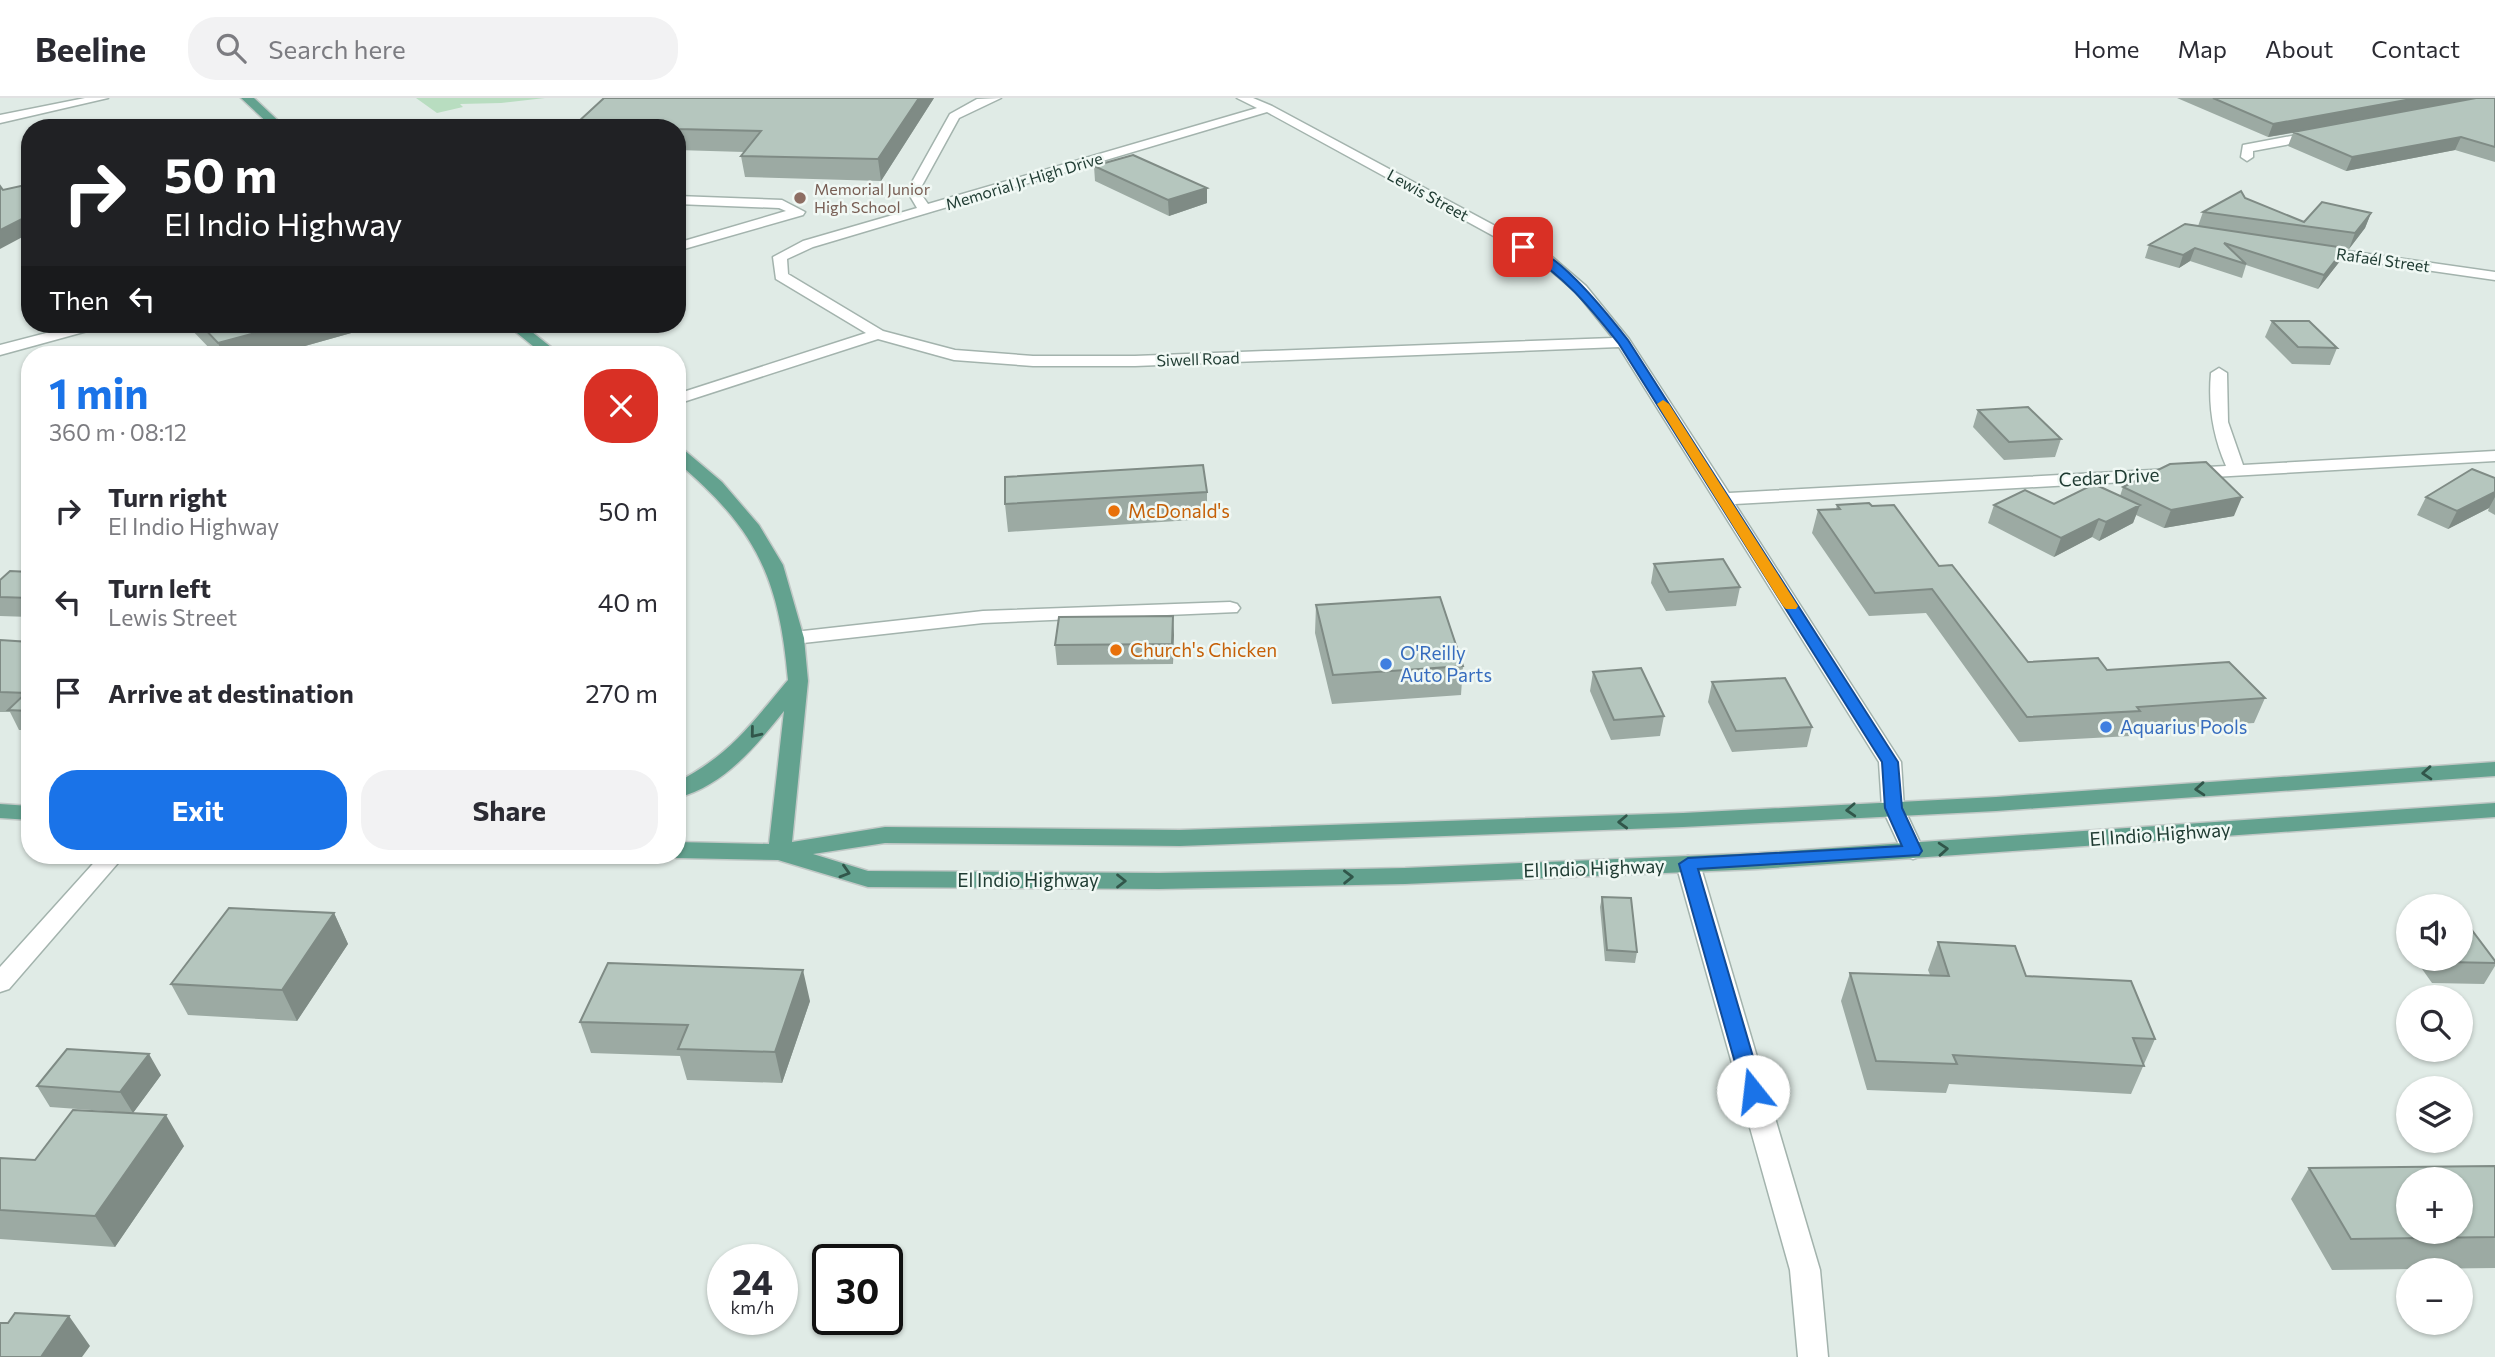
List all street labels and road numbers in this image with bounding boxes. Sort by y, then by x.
street label: Memorial Jr High Drive [943,148,1105,213]
street label: Lewis Street [1384,164,1473,225]
street label: Rafaél Street [2335,244,2432,276]
street label: Siwell Road [1156,348,1240,369]
street label: Cedar Drive [2058,462,2160,491]
street label: El Indio Highway [2089,817,2231,850]
street label: El Indio Highway [1523,854,1665,881]
street label: El Indio Highway [957,868,1099,891]

